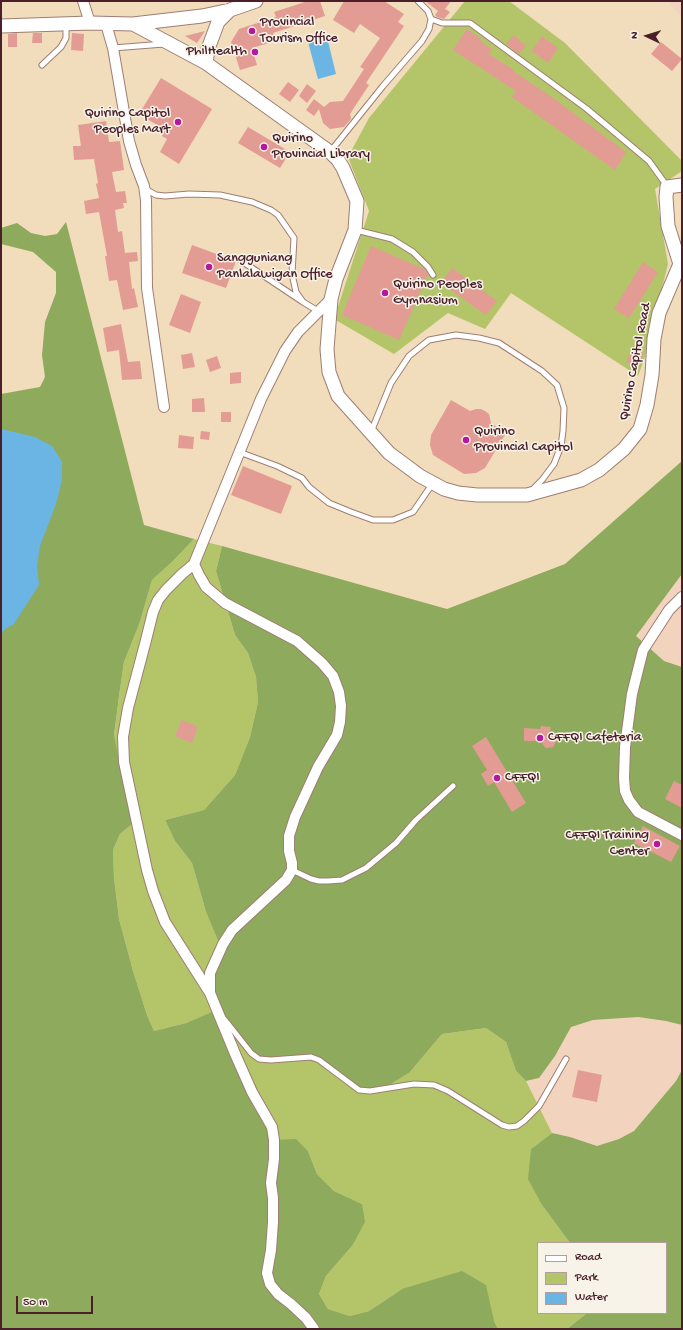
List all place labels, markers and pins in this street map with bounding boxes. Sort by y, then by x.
place label: Provincial Tourism Office [260,15,338,48]
marker: Provincial Tourism Office [247,26,257,36]
place label: PhilHealth [186,44,247,60]
marker: PhilHealth [250,47,260,57]
place label: Quirino Capitol Peoples Mart [84,106,170,138]
marker: Quirino Capitol Peoples Mart [173,117,183,127]
place label: Quirino Provincial Library [272,131,370,164]
marker: Quirino Provincial Library [259,142,269,152]
place label: Sangguniang Panlalawigan Office [217,251,332,284]
marker: Sangguniang Panlalawigan Office [204,262,214,272]
place label: Quirino Peoples Gymnasium [393,277,482,310]
marker: Quirino Peoples Gymnasium [380,288,390,298]
place label: Quirino Provincial Capitol [474,424,573,456]
marker: Quirino Provincial Capitol [461,435,471,445]
place label: CFFQI Cafeteria [548,730,642,746]
marker: CFFQI Cafeteria [535,733,545,743]
place label: CFFQI [505,770,540,786]
marker: CFFQI [492,773,502,783]
place label: CFFQI Training Center [566,828,649,860]
marker: CFFQI Training Center [652,839,662,849]

